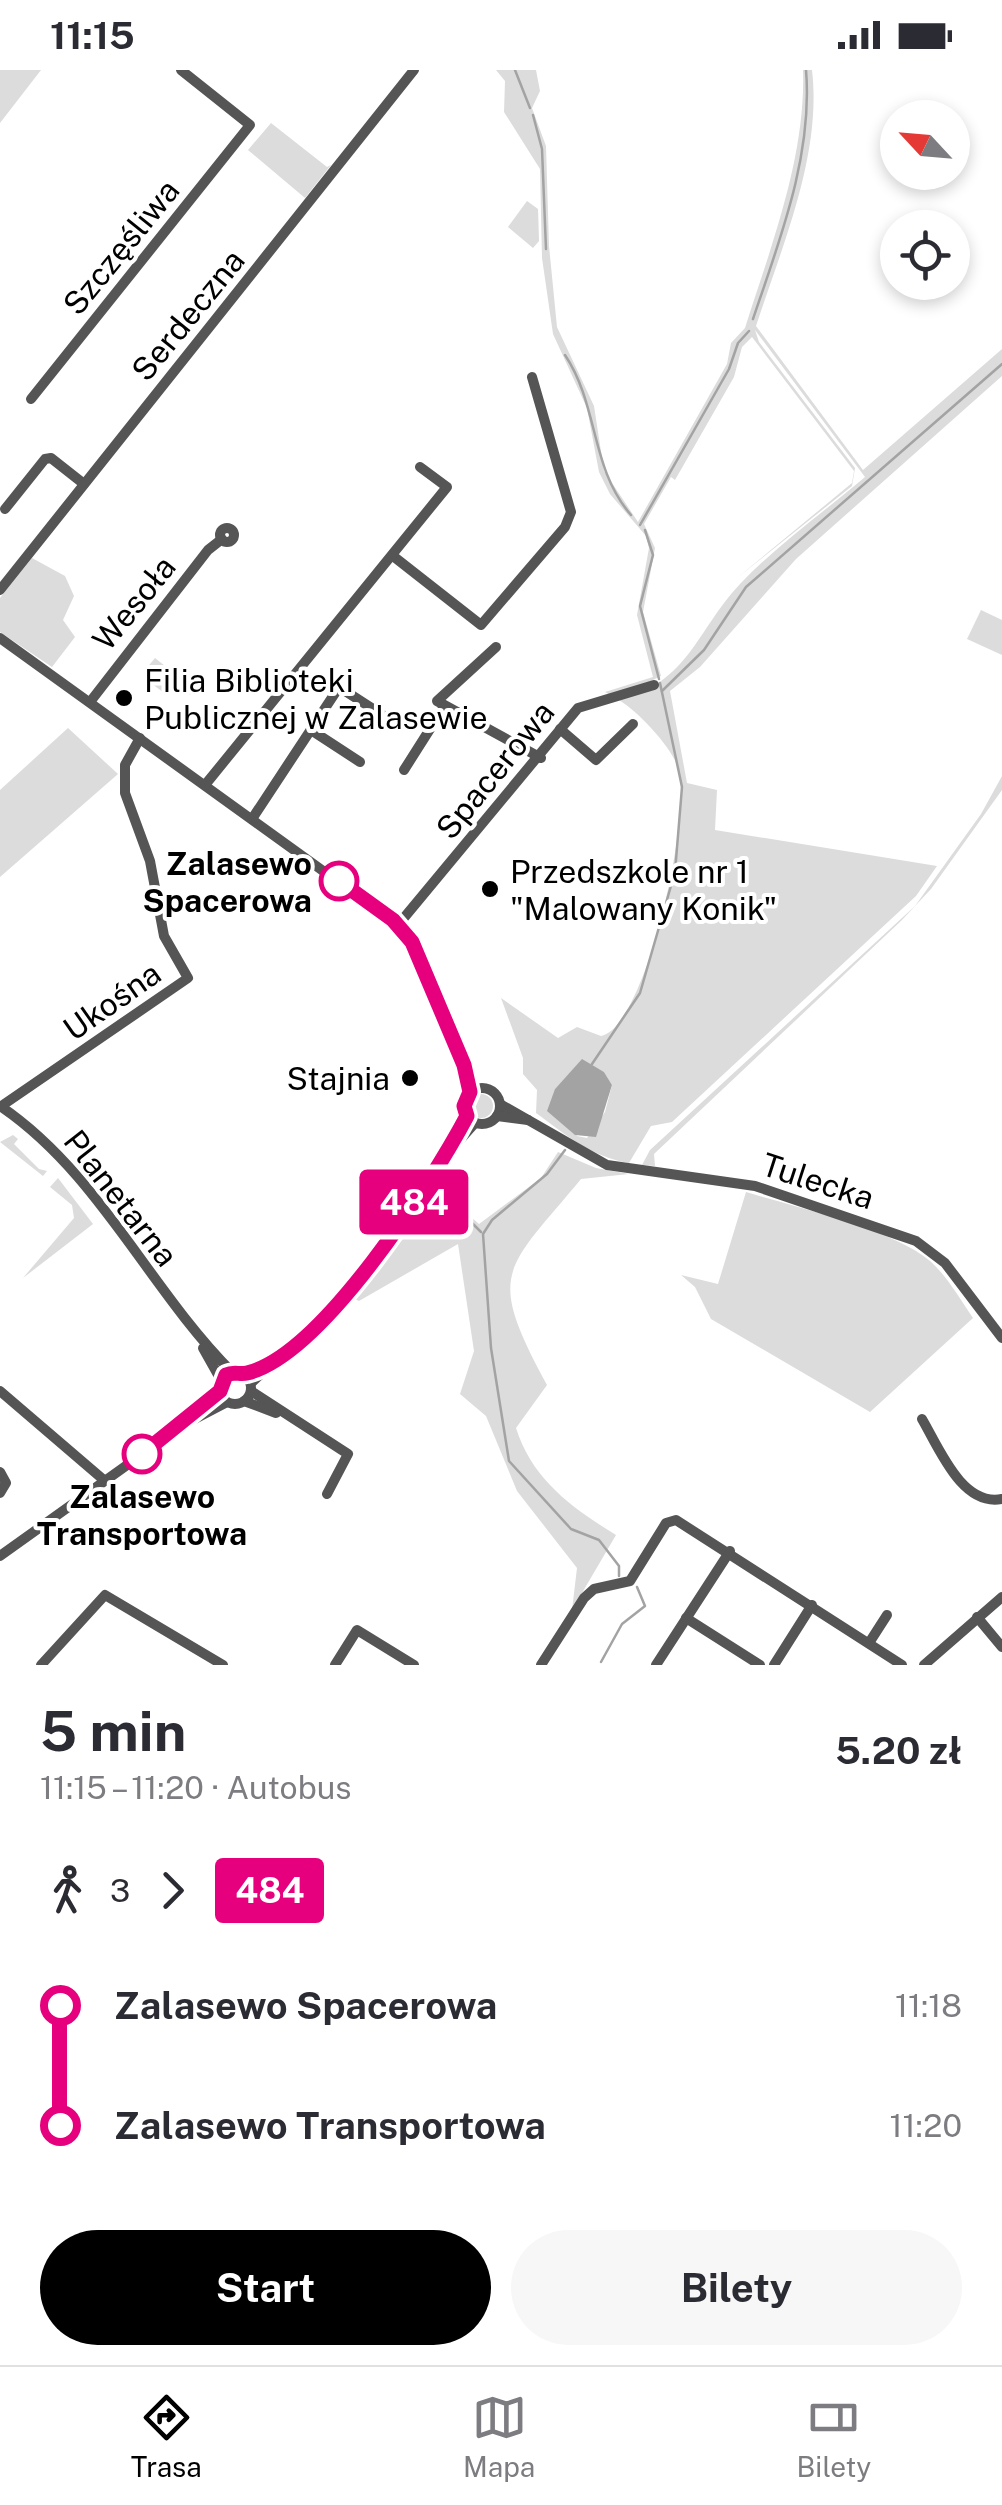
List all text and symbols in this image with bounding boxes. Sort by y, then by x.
text: 11:15 [50,13,135,58]
north arrow [880,100,970,190]
map controls [880,100,970,300]
street label: Szczęśliwa [55,172,187,322]
button: locate [880,210,970,300]
street label: Serdeczna [124,242,252,388]
street label: Wesoła [85,549,183,657]
place label: Filia Biblioteki Publicznej w Zalasewie [144,662,488,736]
marker: Filia Biblioteki Publicznej w Zalasewie [113,687,135,709]
street label: Spacerowa [428,694,562,846]
place label: Zalasewo Spacerowa [143,845,312,919]
place label: Przedszkole nr 1 "Malowany Konik" [510,853,777,927]
marker: Zalasewo Spacerowa [320,862,358,900]
marker: Przedszkole nr 1 "Malowany Konik" [479,878,501,900]
street label: Ukośna [56,954,168,1048]
place label: Stajnia [286,1060,390,1097]
marker: Stajnia [399,1067,421,1089]
street label: Planetarna [57,1123,185,1273]
street label: Tulecka [757,1146,879,1216]
line badge: 484 [356,1170,472,1234]
text: 484 [379,1182,449,1223]
marker: Zalasewo Transportowa [123,1435,161,1473]
place label: Zalasewo Transportowa [37,1478,247,1552]
text: 5 min [40,1699,186,1763]
text: 5.20 zł [835,1728,962,1773]
text: 11:15 – 11:20 · Autobus [40,1769,351,1806]
icon: walk [40,1863,95,1918]
icon: forward [145,1863,200,1918]
text: 484 [235,1870,304,1911]
text: 3 [110,1872,130,1909]
text: Zalasewo Spacerowa [114,1983,497,2028]
text: 11:18 [895,1987,962,2024]
text: Zalasewo Transportowa [114,2103,546,2148]
text: 11:20 [889,2107,962,2144]
button: Start [40,2230,491,2345]
button: Bilety [511,2230,962,2345]
tab: Trasa [131,2390,202,2483]
tab: Mapa [463,2390,535,2483]
tab: Bilety [797,2390,871,2483]

